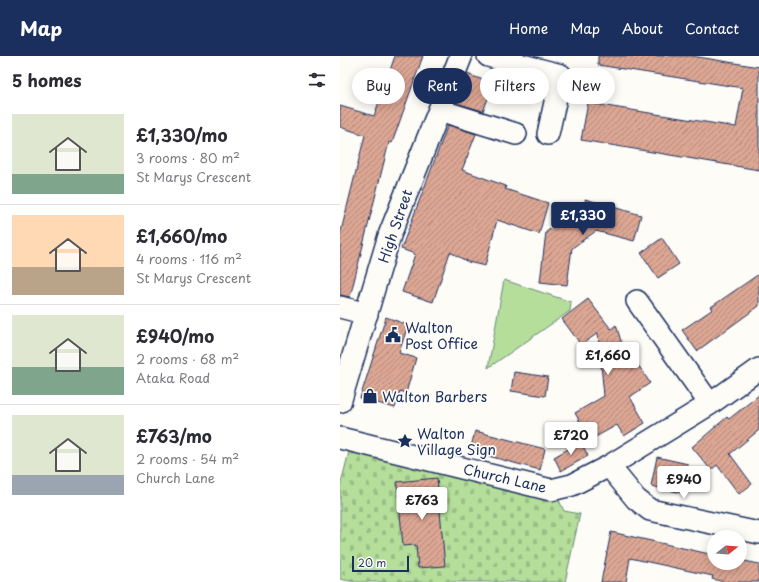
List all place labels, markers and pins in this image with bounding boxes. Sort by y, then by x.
pin: £1,330 [550,202,616,236]
place label: Walton Post Office [405,317,478,354]
public building icon: Walton Post Office [384,326,402,344]
pin: £1,660 [575,342,641,376]
place label: Walton Barbers [382,386,487,407]
shop icon: Walton Barbers [361,387,379,405]
pin: £720 [547,422,595,456]
place label: Walton Village Sign [417,423,496,460]
place icon: Walton Village Sign [396,432,414,450]
pin: £940 [660,466,708,500]
pin: £763 [398,487,446,521]

